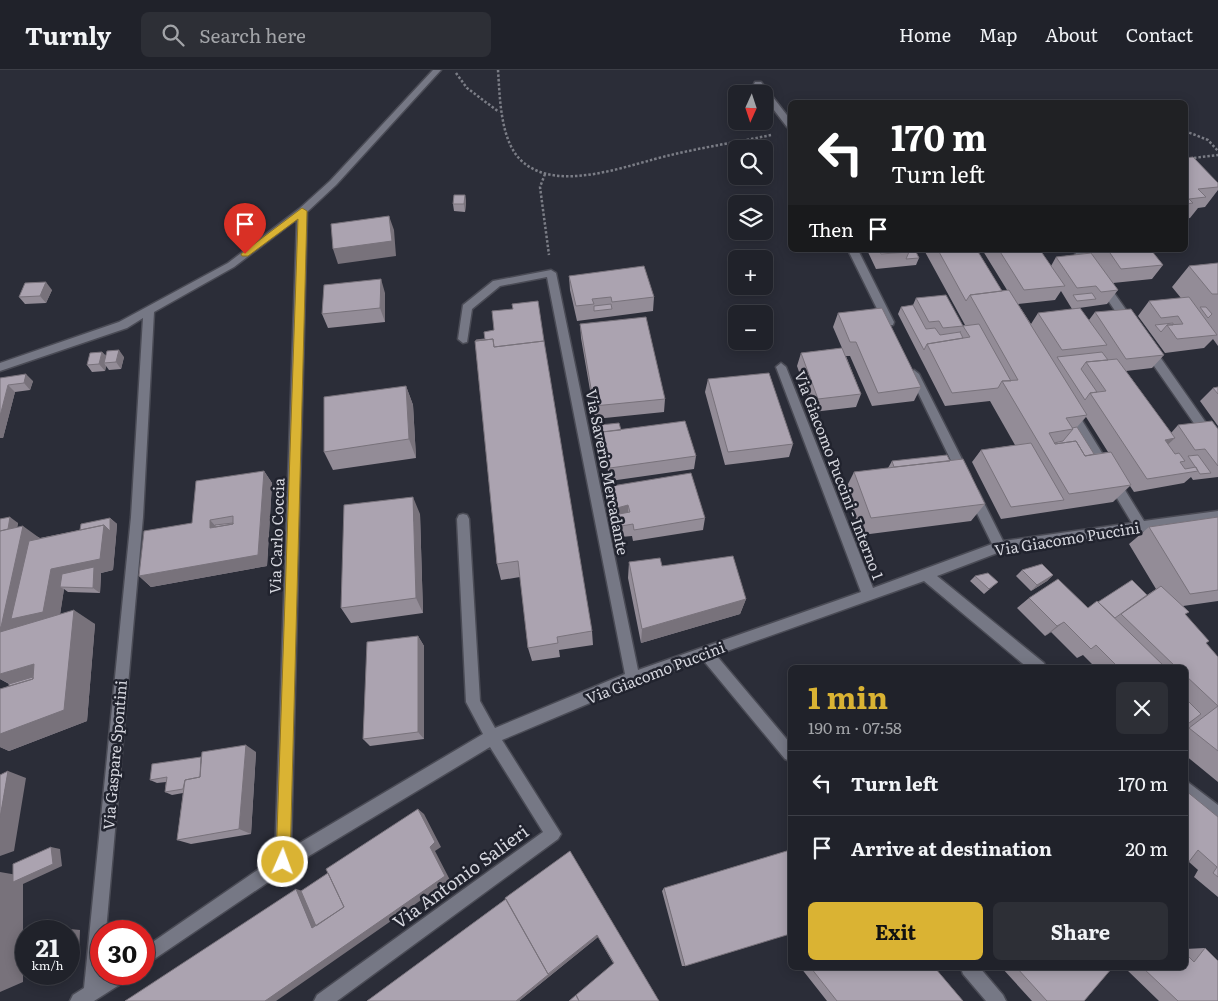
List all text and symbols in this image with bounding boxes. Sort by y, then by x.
search box [141,12,491,57]
text: Turnly [25,17,111,52]
icon: search [159,21,187,49]
text: Search here [199,21,306,49]
text: Home [899,21,951,48]
text: Map [979,21,1017,48]
text: About [1045,21,1098,48]
text: Contact [1126,21,1193,48]
north arrow [728,85,772,130]
map controls [728,85,773,350]
text: 170 m [891,110,987,162]
icon: left [808,120,873,185]
button: search [728,140,773,185]
text: Turn left [891,157,985,190]
button: layers [728,195,773,240]
pin [224,203,266,254]
icon: arrive [231,210,259,238]
text: Then [808,215,854,243]
icon: arrive [864,215,892,243]
button: + [728,250,773,295]
button: − [728,305,773,350]
street label: Via Giacomo Puccini - Interno 1 [789,367,891,583]
street label: Via Saverio Mercadante [581,387,635,557]
street label: Via Carlo Coccia [262,477,290,594]
street label: Via Giacomo Puccini [993,515,1141,561]
street label: Via Giacomo Puccini [582,635,728,709]
text: 1 min [808,674,888,718]
street label: Via Gaspare Spontini [96,679,132,831]
button: close [1116,682,1168,734]
text: 190 m · 07:58 [808,715,902,739]
icon: left [808,769,836,797]
text: Turn left [851,769,938,797]
text: 170 m [1118,769,1168,797]
street label: Via Antonio Salieri [386,817,534,935]
icon: arrive [808,834,836,862]
text: Arrive at destination [851,834,1052,862]
text: 20 m [1125,834,1168,862]
position arrow [256,835,308,887]
button: Exit [808,902,983,960]
button: Share [993,902,1168,960]
speed limit sign: 30 [90,920,155,985]
text: 21 [36,928,59,965]
text: km/h [32,956,63,974]

